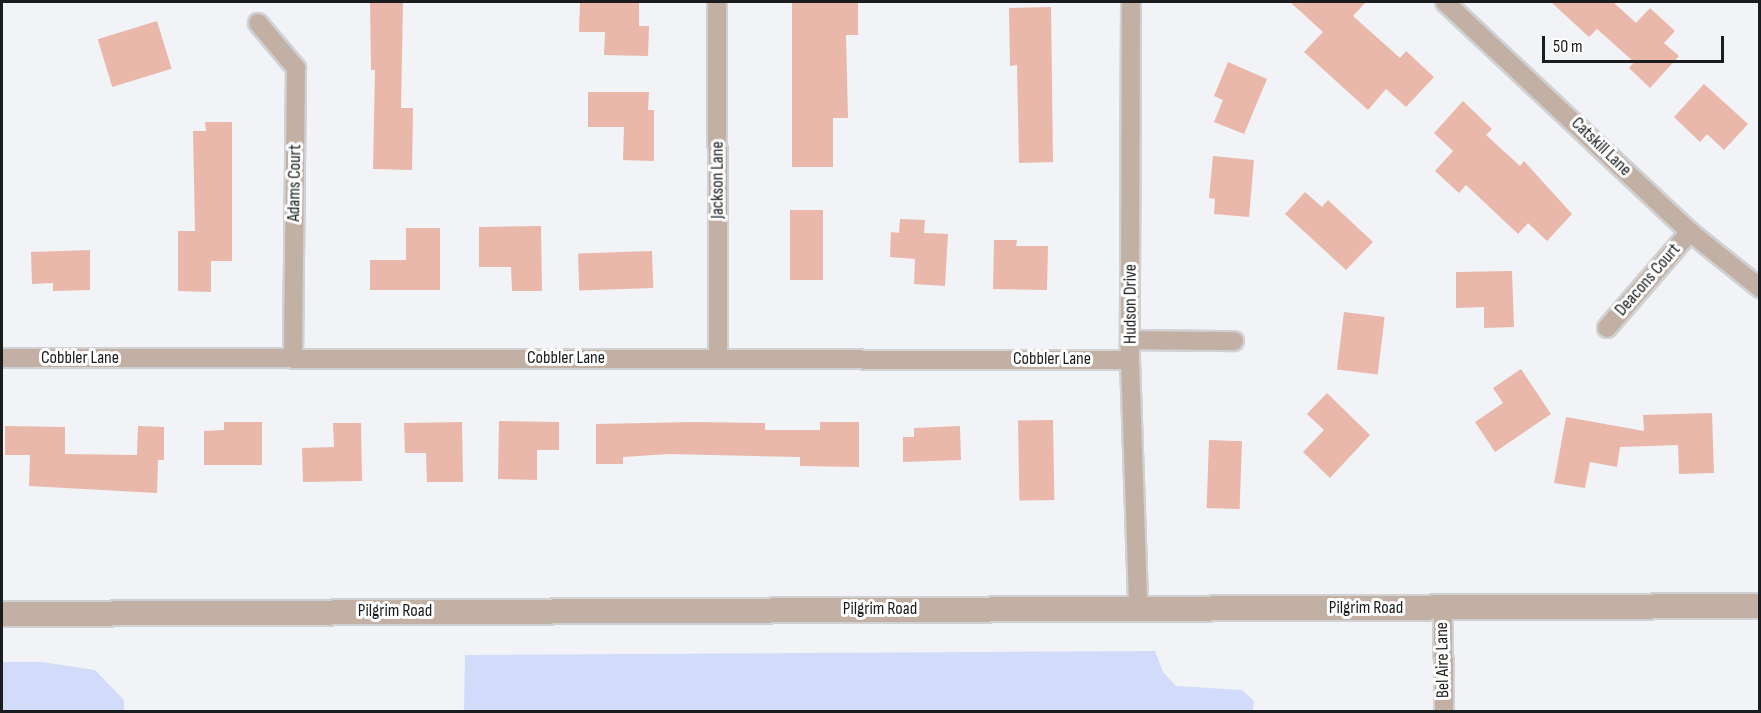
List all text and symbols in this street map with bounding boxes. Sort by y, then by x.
scale bar [1545,24,1726,62]
text: 50 m [1553,36,1583,57]
street label: Catskill Lane [1566,113,1636,181]
street label: Jackson Lane [707,141,729,219]
street label: Adams Court [284,144,306,222]
street label: Deacons Court [1611,239,1685,321]
street label: Hudson Drive [1120,264,1142,344]
street label: Cobbler Lane [41,347,119,369]
street label: Cobbler Lane [527,347,605,369]
street label: Cobbler Lane [1013,348,1091,370]
street label: Pilgrim Road [1329,597,1403,619]
street label: Pilgrim Road [843,598,917,620]
street label: Pilgrim Road [358,600,432,622]
street label: Bel Aire Lane [1432,622,1454,698]

